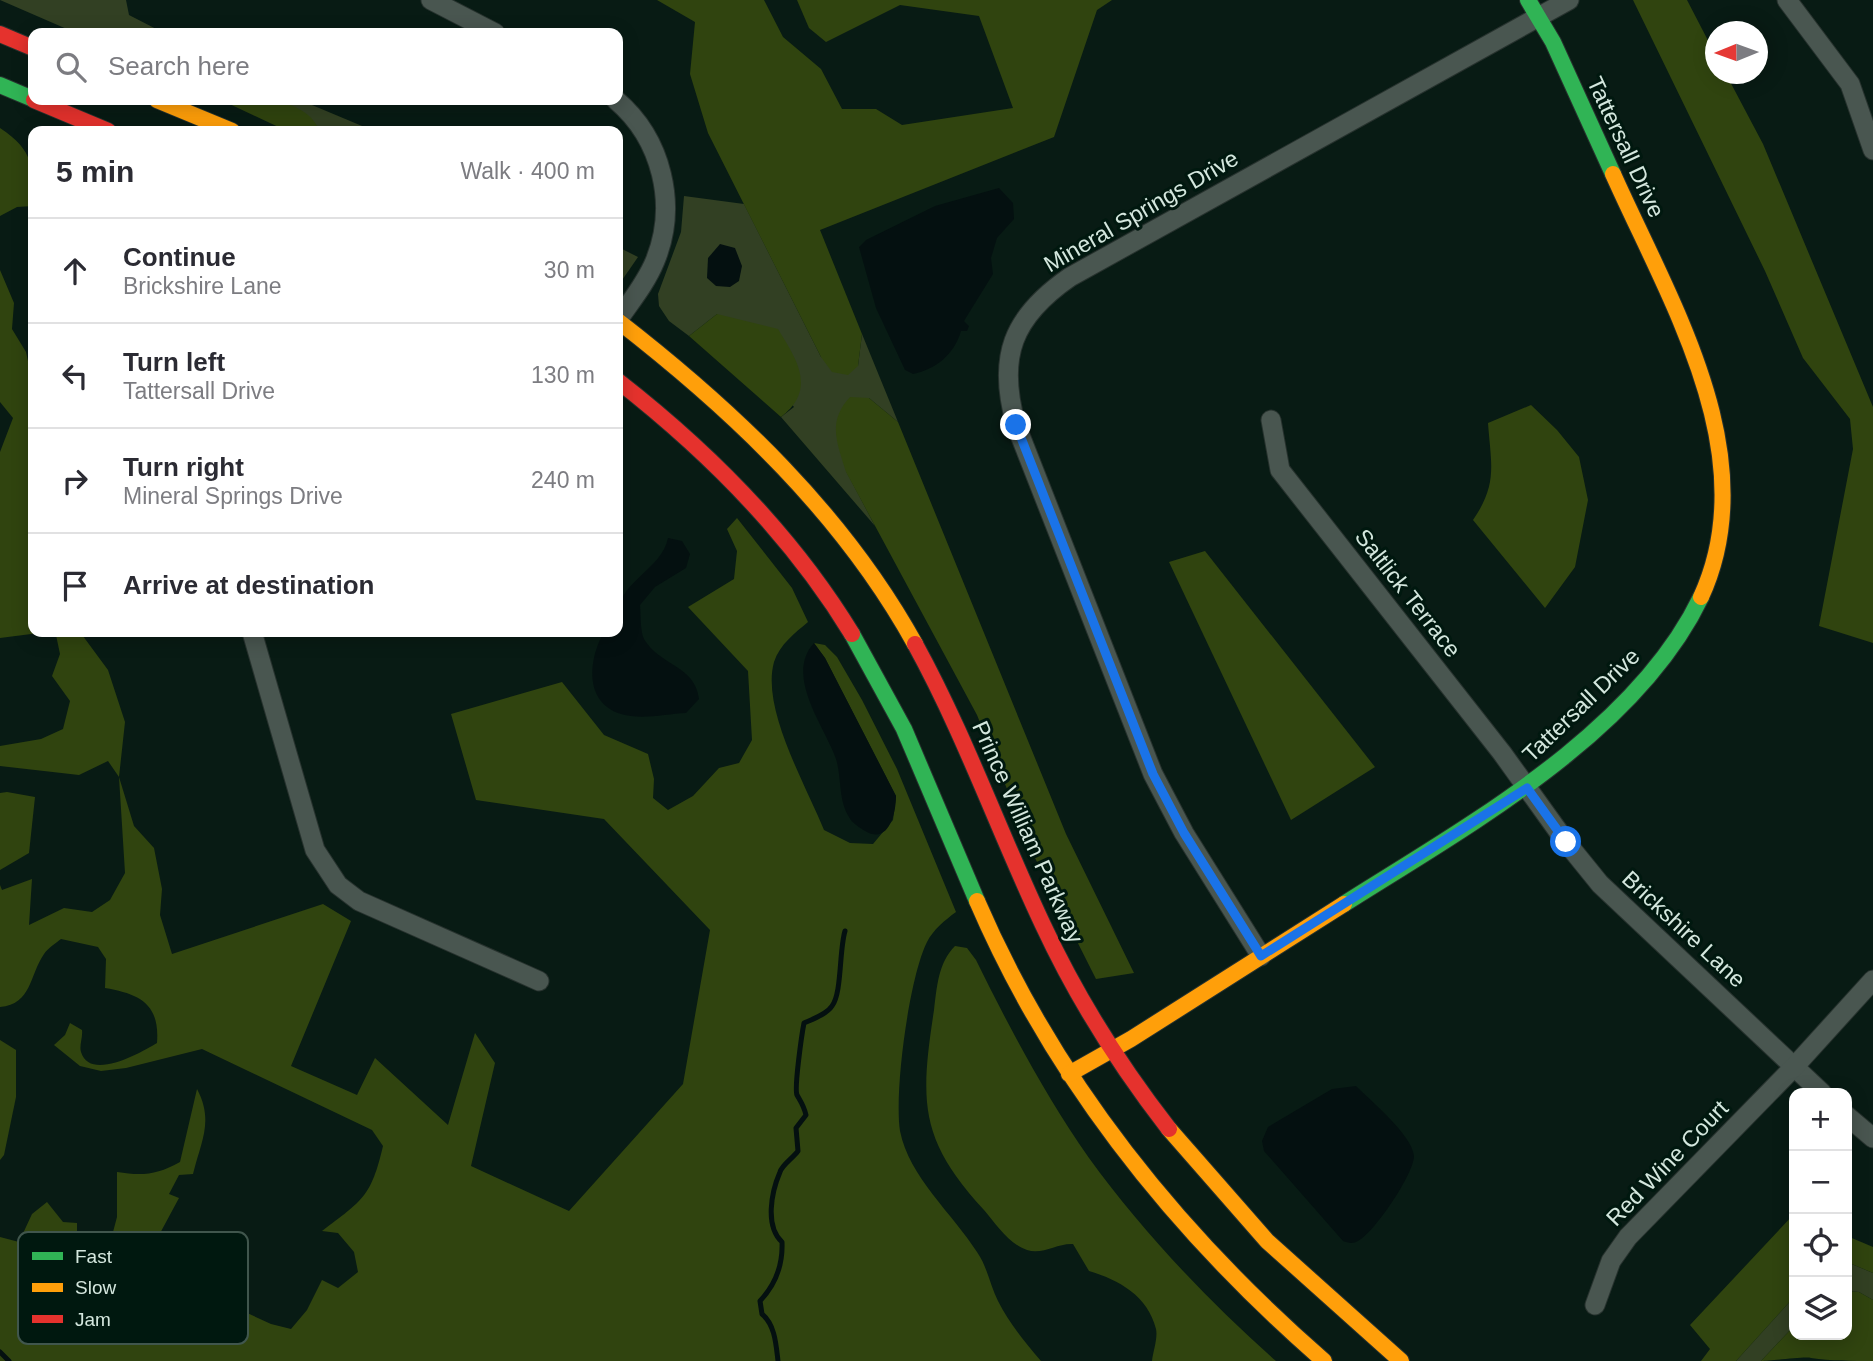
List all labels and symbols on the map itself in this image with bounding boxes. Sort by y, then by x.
north arrow [1705,21,1768,84]
street label: Tattersall Drive [1582,73,1670,221]
street label: Mineral Springs Drive [1039,145,1243,277]
route end [1000,409,1031,440]
street label: Saltlick Terrace [1350,524,1466,662]
street label: Tattersall Drive [1517,643,1645,767]
street label: Prince William Parkway [967,717,1089,947]
route start [1550,826,1581,857]
street label: Brickshire Lane [1617,865,1751,993]
street label: Red Wine Court [1601,1095,1734,1231]
legend [18,1232,248,1344]
text: Fast [75,1246,113,1267]
text: Slow [75,1277,116,1298]
text: Jam [75,1309,111,1330]

